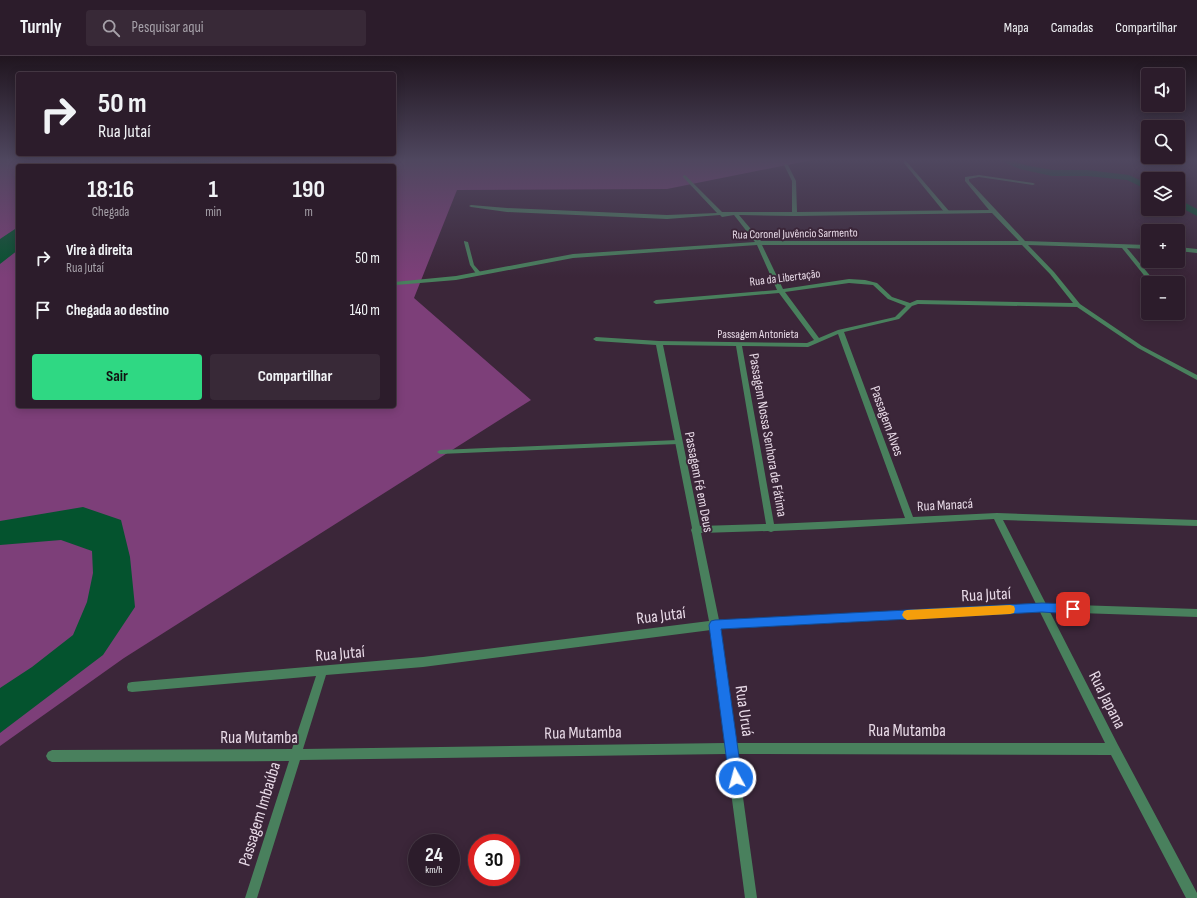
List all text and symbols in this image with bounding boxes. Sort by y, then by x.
search box [86,10,366,46]
text: Turnly [20,16,62,39]
icon: search [100,17,122,39]
text: Pesquisar aqui [132,18,204,37]
text: Mapa [1004,19,1029,36]
text: Camadas [1051,19,1093,36]
text: Compartilhar [1115,19,1177,36]
map controls [1141,68,1185,320]
button: sound [1141,68,1185,112]
text: 50 m [98,87,147,120]
icon: right [32,88,84,140]
button: search [1141,120,1185,164]
text: Rua Jutaí [98,121,151,142]
button: layers [1141,172,1185,216]
text: 18:16 [87,175,134,204]
text: 1 [209,175,218,204]
text: 190 [293,175,325,204]
text: Chegada [92,204,129,220]
text: min [205,204,221,220]
text: m [305,204,313,220]
button: + [1141,224,1185,268]
street label: Rua Coronel Juvêncio Sarmento [732,225,858,243]
text: Vire à direita [66,241,133,260]
icon: right [32,247,54,269]
text: 50 m [355,249,380,268]
text: Rua Jutaí [66,260,104,276]
street label: Rua da Libertação [749,266,821,290]
button: − [1141,276,1185,320]
icon: arrive [32,299,54,321]
text: Chegada ao destino [66,301,169,320]
text: 140 m [350,301,380,320]
street label: Passagem Antonieta [717,327,799,342]
street label: Passagem Nossa Senhora de Fátima [745,352,791,518]
button: Sair [32,354,202,400]
button: Compartilhar [210,354,380,400]
street label: Passagem Alves [866,384,908,458]
street label: Passagem Fé em Deus [681,430,717,534]
street label: Rua Manacá [917,495,973,515]
street label: Rua Jutaí [961,584,1012,606]
pin [1056,592,1090,626]
icon: arrive [1062,598,1084,620]
street label: Rua Jutaí [635,603,688,629]
street label: Rua Jutaí [314,642,366,666]
street label: Rua Japana [1084,668,1130,732]
street label: Rua Uruá [731,684,757,738]
street label: Rua Mutamba [868,721,946,741]
street label: Rua Mutamba [544,722,622,744]
street label: Rua Mutamba [220,728,298,748]
position arrow [715,757,757,799]
street label: Passagem Imbaúba [235,760,285,868]
speed limit sign: 30 [468,834,520,886]
text: 24 [425,843,443,867]
text: km/h [425,864,443,876]

